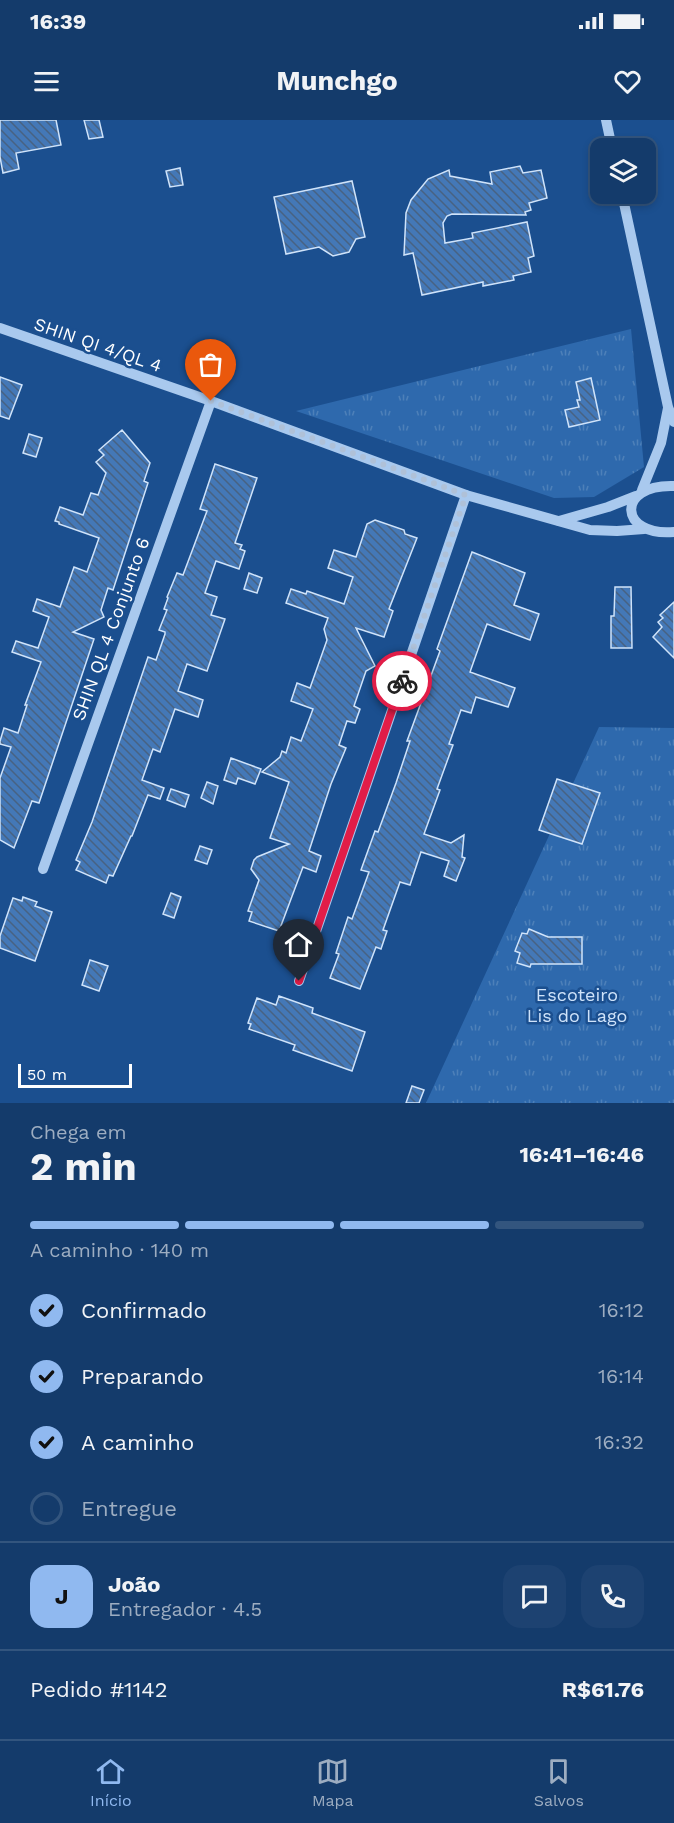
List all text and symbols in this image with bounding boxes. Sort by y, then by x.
text: 16:39 [30,9,86,34]
icon: menu [30,65,63,98]
text: Munchgo [276,65,398,97]
icon: heart [611,65,644,98]
map controls [590,138,656,204]
button: layers [590,138,656,204]
street label: SHIN QI 4/QL 4 [32,313,165,376]
pin [185,339,236,401]
icon: bag [194,348,227,381]
street label: SHIN QL 4 Conjunto 6 [68,535,153,723]
courier [372,651,432,711]
icon: bike [386,665,419,698]
pin [273,919,324,981]
icon: home [282,928,315,961]
park label: Escoteiro Lis do Lago [527,984,627,1026]
scale bar [18,1061,132,1088]
text: 50 m [27,1065,67,1084]
text: Chega em [30,1120,127,1144]
text: 16:41–16:46 [519,1142,644,1167]
text: 2 min [30,1144,137,1189]
text: A caminho · 140 m [30,1238,209,1262]
icon: check [30,1294,63,1327]
text: Confirmado [81,1298,207,1323]
text: 16:12 [599,1298,644,1322]
icon: check [30,1360,63,1393]
text: Preparando [81,1364,204,1389]
text: 16:14 [598,1364,644,1388]
icon: check [30,1426,63,1459]
text: A caminho [81,1430,194,1455]
text: 16:32 [595,1430,644,1454]
text: Entregue [81,1496,177,1521]
button: chat [503,1565,566,1628]
button: phone [581,1565,644,1628]
text: João [108,1572,160,1597]
text: J [55,1584,68,1609]
text: Entregador · 4.5 [108,1597,262,1621]
text: Pedido #1142 [30,1677,168,1702]
text: R$61.76 [562,1677,644,1702]
tab: Início [90,1755,132,1810]
tab: Mapa [312,1755,354,1810]
tab: Salvos [534,1755,584,1810]

